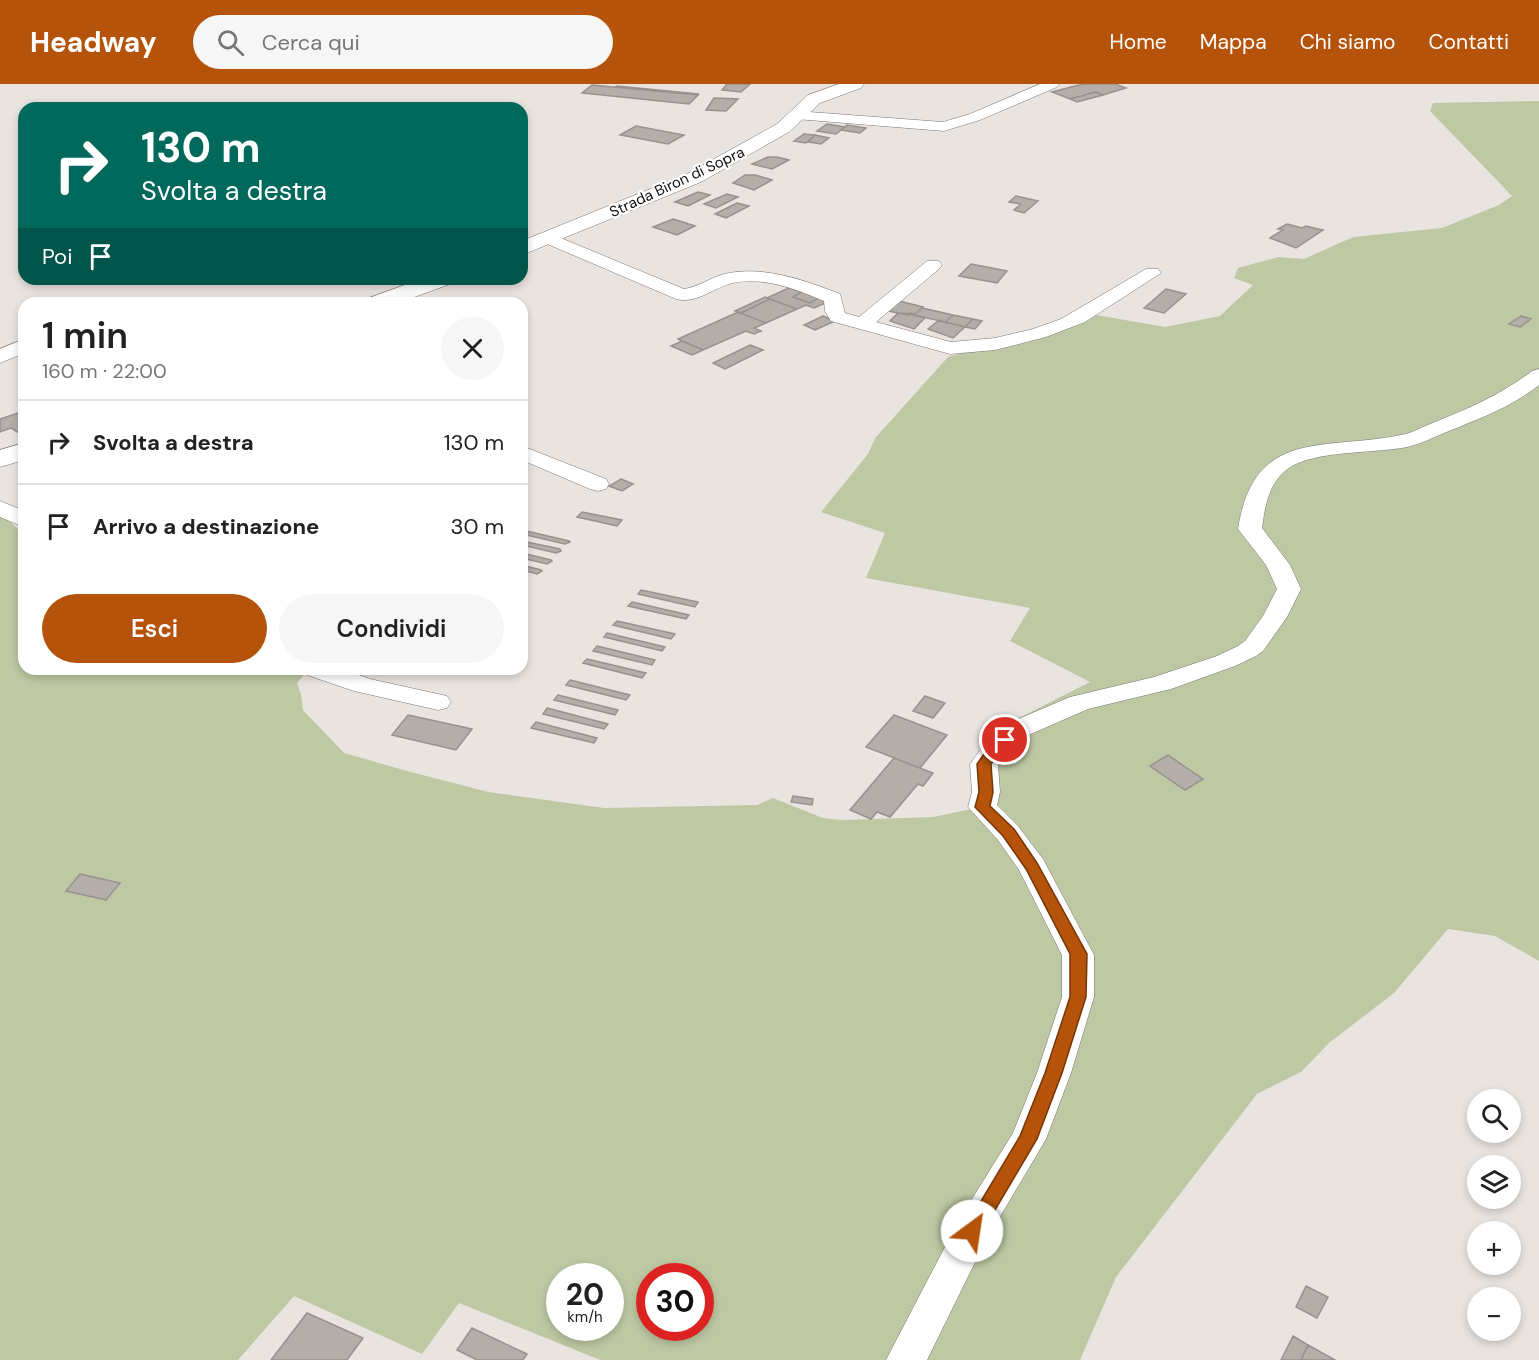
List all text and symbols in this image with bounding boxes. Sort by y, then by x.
search box [193,15,613,69]
text: Headway [30,24,157,61]
icon: search [214,26,247,59]
text: Cerca qui [262,28,360,57]
text: Home [1109,28,1167,56]
text: Mappa [1200,28,1267,56]
text: Chi siamo [1300,28,1396,56]
text: Contatti [1429,28,1509,56]
text: 130 m [141,120,261,175]
icon: right [42,126,120,204]
street label: Strada Biron di Sopra [606,142,748,222]
text: Svolta a destra [141,173,327,208]
icon: arrive [84,240,117,273]
text: Poi [42,242,72,271]
text: 1 min [42,312,128,359]
button: close [441,317,504,380]
text: 160 m · 22:00 [42,358,167,384]
icon: right [42,426,75,459]
text: Svolta a destra [93,428,254,457]
text: 130 m [444,428,504,457]
icon: arrive [42,510,75,543]
text: Arrivo a destinazione [93,512,319,541]
text: 30 m [450,512,504,541]
button: Esci [42,594,267,663]
button: Condividi [279,594,504,663]
pin [979,714,1030,765]
icon: arrive [988,723,1021,756]
map controls [1467,1089,1521,1341]
button: search [1467,1089,1521,1143]
button: layers [1467,1155,1521,1209]
position arrow [940,1199,1004,1263]
button: + [1467,1221,1521,1275]
speed limit sign: 30 [636,1263,714,1341]
text: 20 [566,1275,604,1314]
button: − [1467,1287,1521,1341]
text: km/h [567,1307,603,1327]

